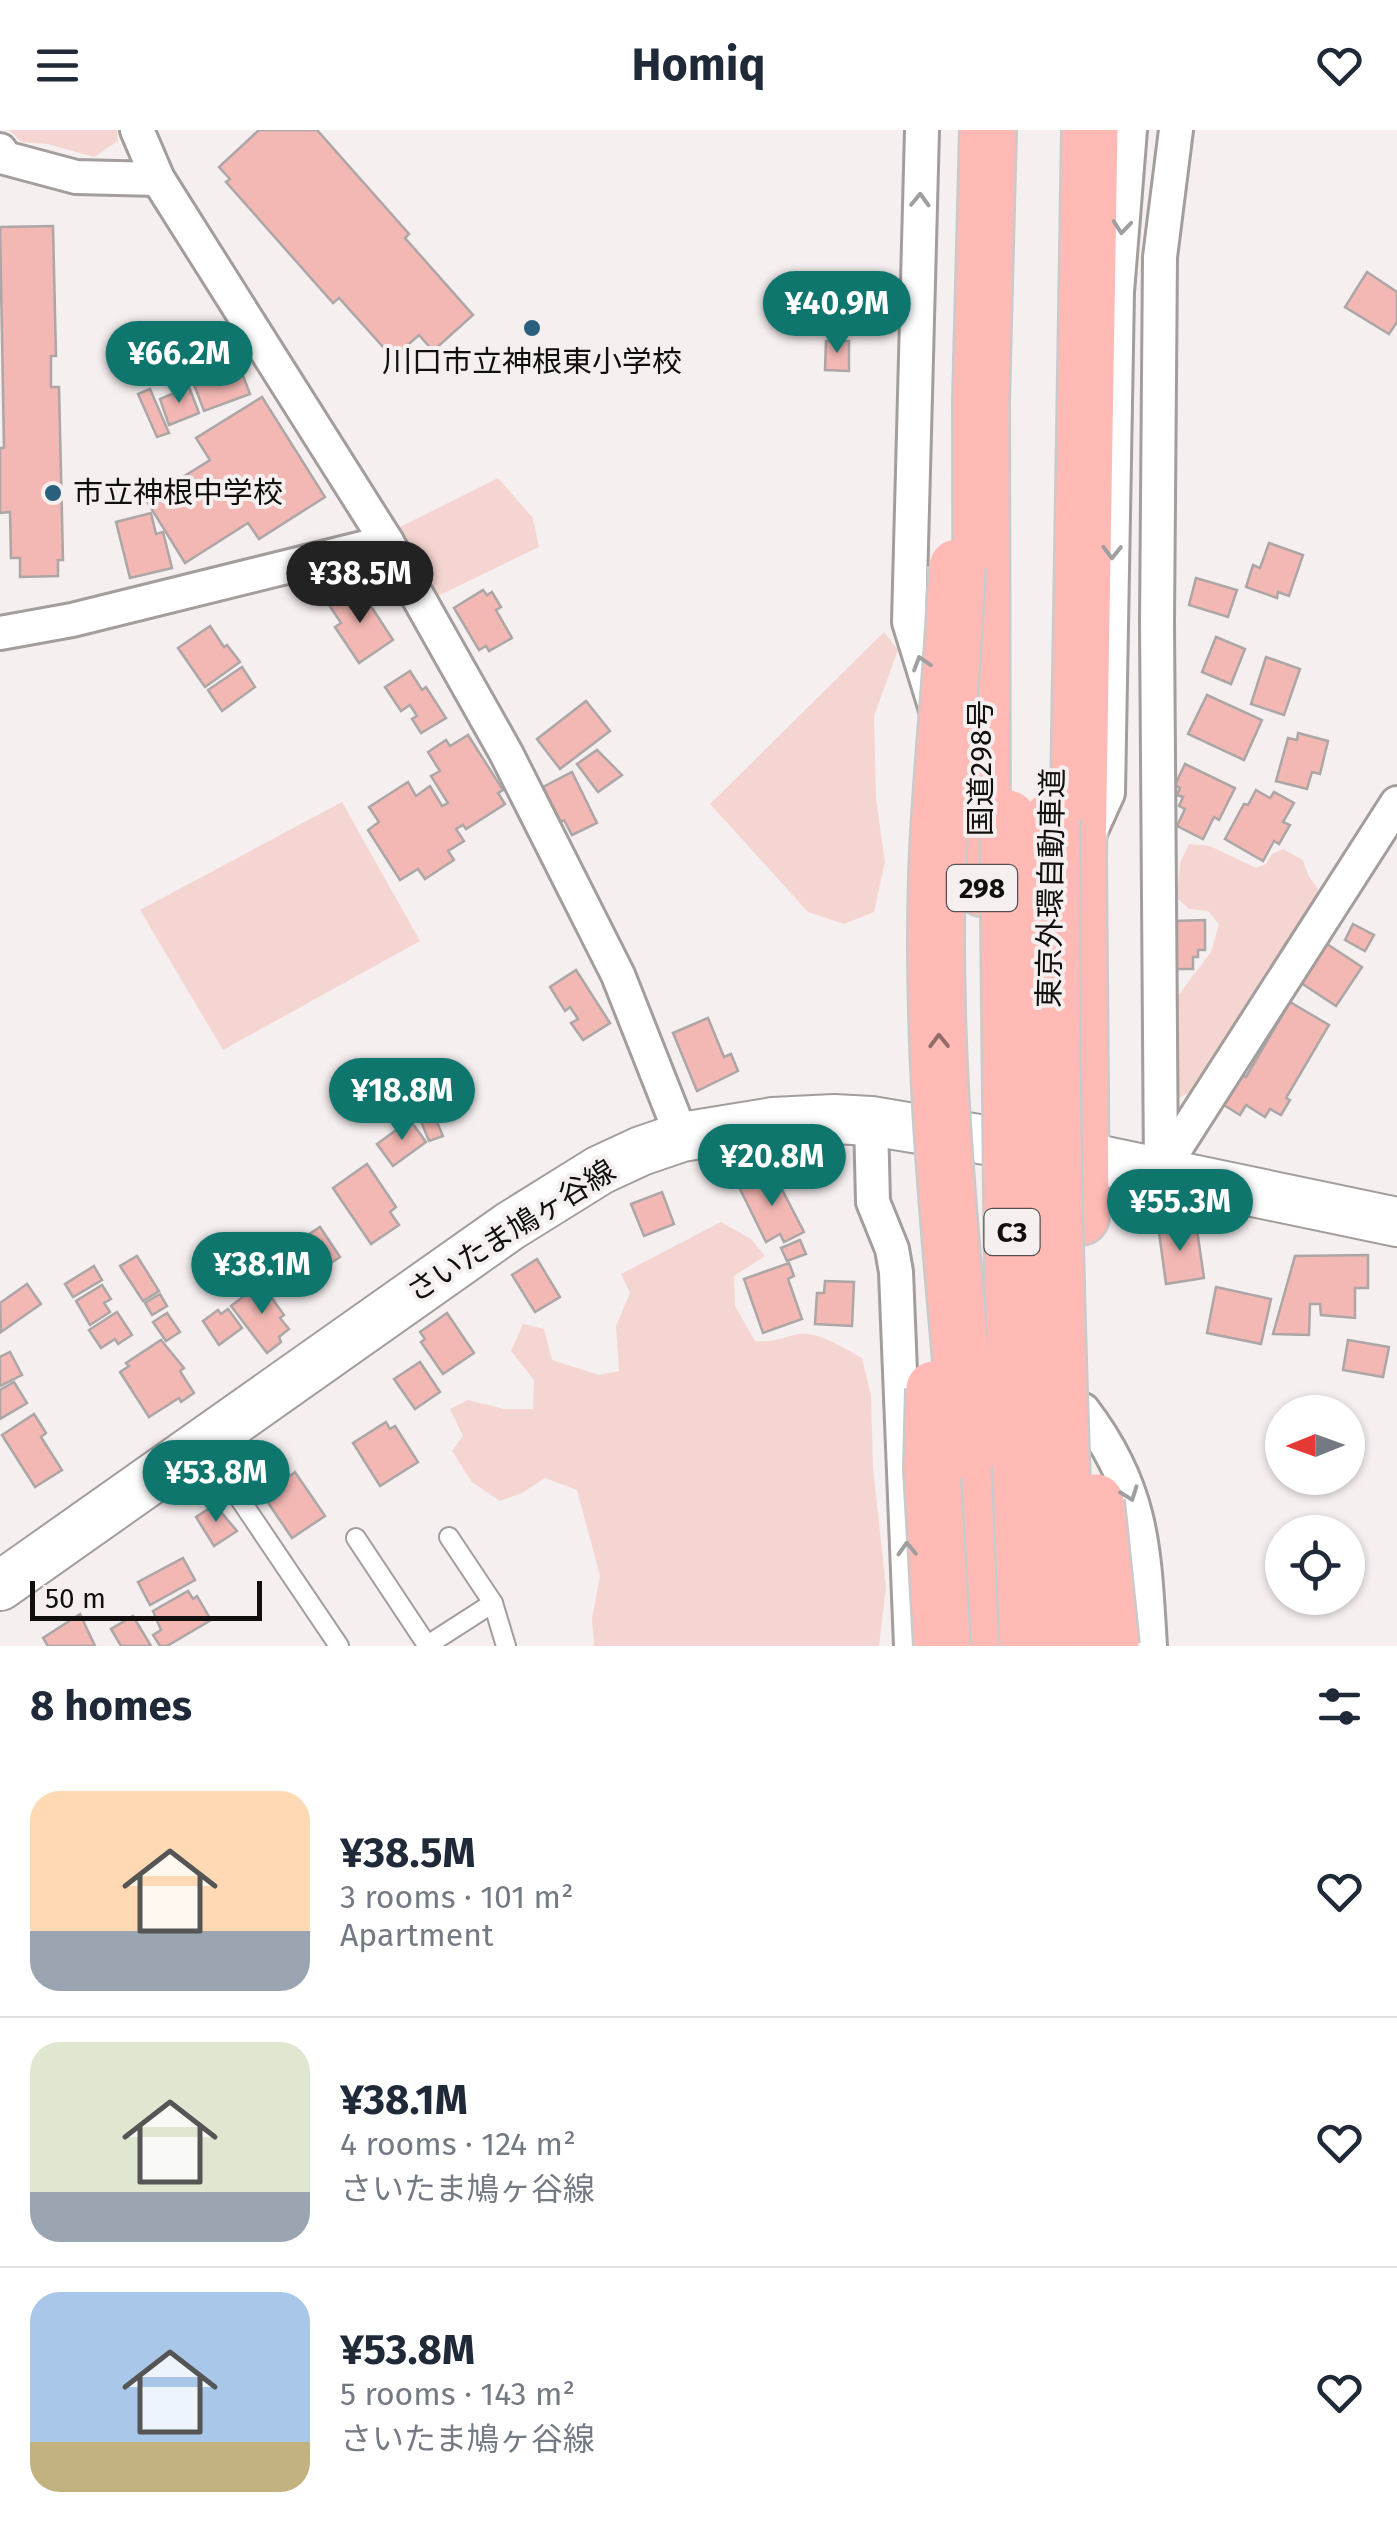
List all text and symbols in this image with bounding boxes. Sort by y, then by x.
icon: menu [30,38,85,93]
text: Homiq [632,38,765,92]
icon: heart [1312,38,1367,93]
one-way arrow [910,191,931,207]
one-way arrow [1112,220,1134,236]
pin: ¥40.9M [756,271,918,356]
text: ¥40.9M [785,284,889,322]
marker: 川口市立神根東小学校 [521,317,543,339]
pin: ¥66.2M [98,321,260,406]
text: ¥66.2M [128,334,230,372]
place label: 川口市立神根東小学校 [382,344,682,380]
place label: 市立神根中学校 [73,475,283,511]
marker: 市立神根中学校 [42,482,64,504]
pin: ¥38.5M [279,541,441,626]
one-way arrow [1102,544,1123,560]
text: ¥38.5M [308,554,412,592]
one-way arrow [913,655,933,672]
street label: 国道298号 [963,700,999,836]
street label: 東京外環自動車道 [1031,768,1071,1008]
road number: 298 [947,865,1017,911]
one-way arrow [928,1032,949,1048]
pin: ¥18.8M [321,1058,483,1143]
text: ¥18.8M [351,1071,453,1109]
pin: ¥20.8M [691,1124,853,1209]
text: ¥20.8M [720,1137,824,1175]
street label: さいたま鳩ヶ谷線 [400,1152,622,1310]
pin: ¥55.3M [1099,1169,1261,1254]
text: ¥55.3M [1129,1182,1231,1220]
road number: C3 [984,1209,1040,1255]
pin: ¥38.1M [181,1232,343,1317]
text: ¥38.1M [213,1245,311,1283]
north arrow [1265,1395,1365,1495]
map controls [1265,1395,1365,1615]
pin: ¥53.8M [135,1440,297,1525]
text: ¥53.8M [165,1453,267,1491]
one-way arrow [1118,1484,1138,1502]
button: locate [1265,1515,1365,1615]
one-way arrow [897,1540,918,1556]
scale bar [30,1576,262,1620]
text: 50 m [45,1582,106,1615]
icon: filters [1312,1679,1367,1734]
text: 8 homes [30,1681,192,1731]
text: ¥38.5M [340,1828,476,1878]
icon: home [110,1831,230,1951]
icon: heart [1312,1864,1367,1919]
text: 3 rooms · 101 m² [340,1878,574,1916]
text: Apartment [340,1916,494,1954]
text: ¥38.1M [340,2075,468,2125]
icon: home [110,2082,230,2202]
icon: heart [1312,2115,1367,2170]
text: 4 rooms · 124 m² [340,2125,576,2163]
text: さいたま鳩ヶ谷線 [340,2170,595,2208]
text: ¥53.8M [340,2325,475,2375]
icon: home [110,2332,230,2452]
icon: heart [1312,2365,1367,2420]
text: 5 rooms · 143 m² [340,2375,575,2413]
text: さいたま鳩ヶ谷線 [340,2420,595,2458]

